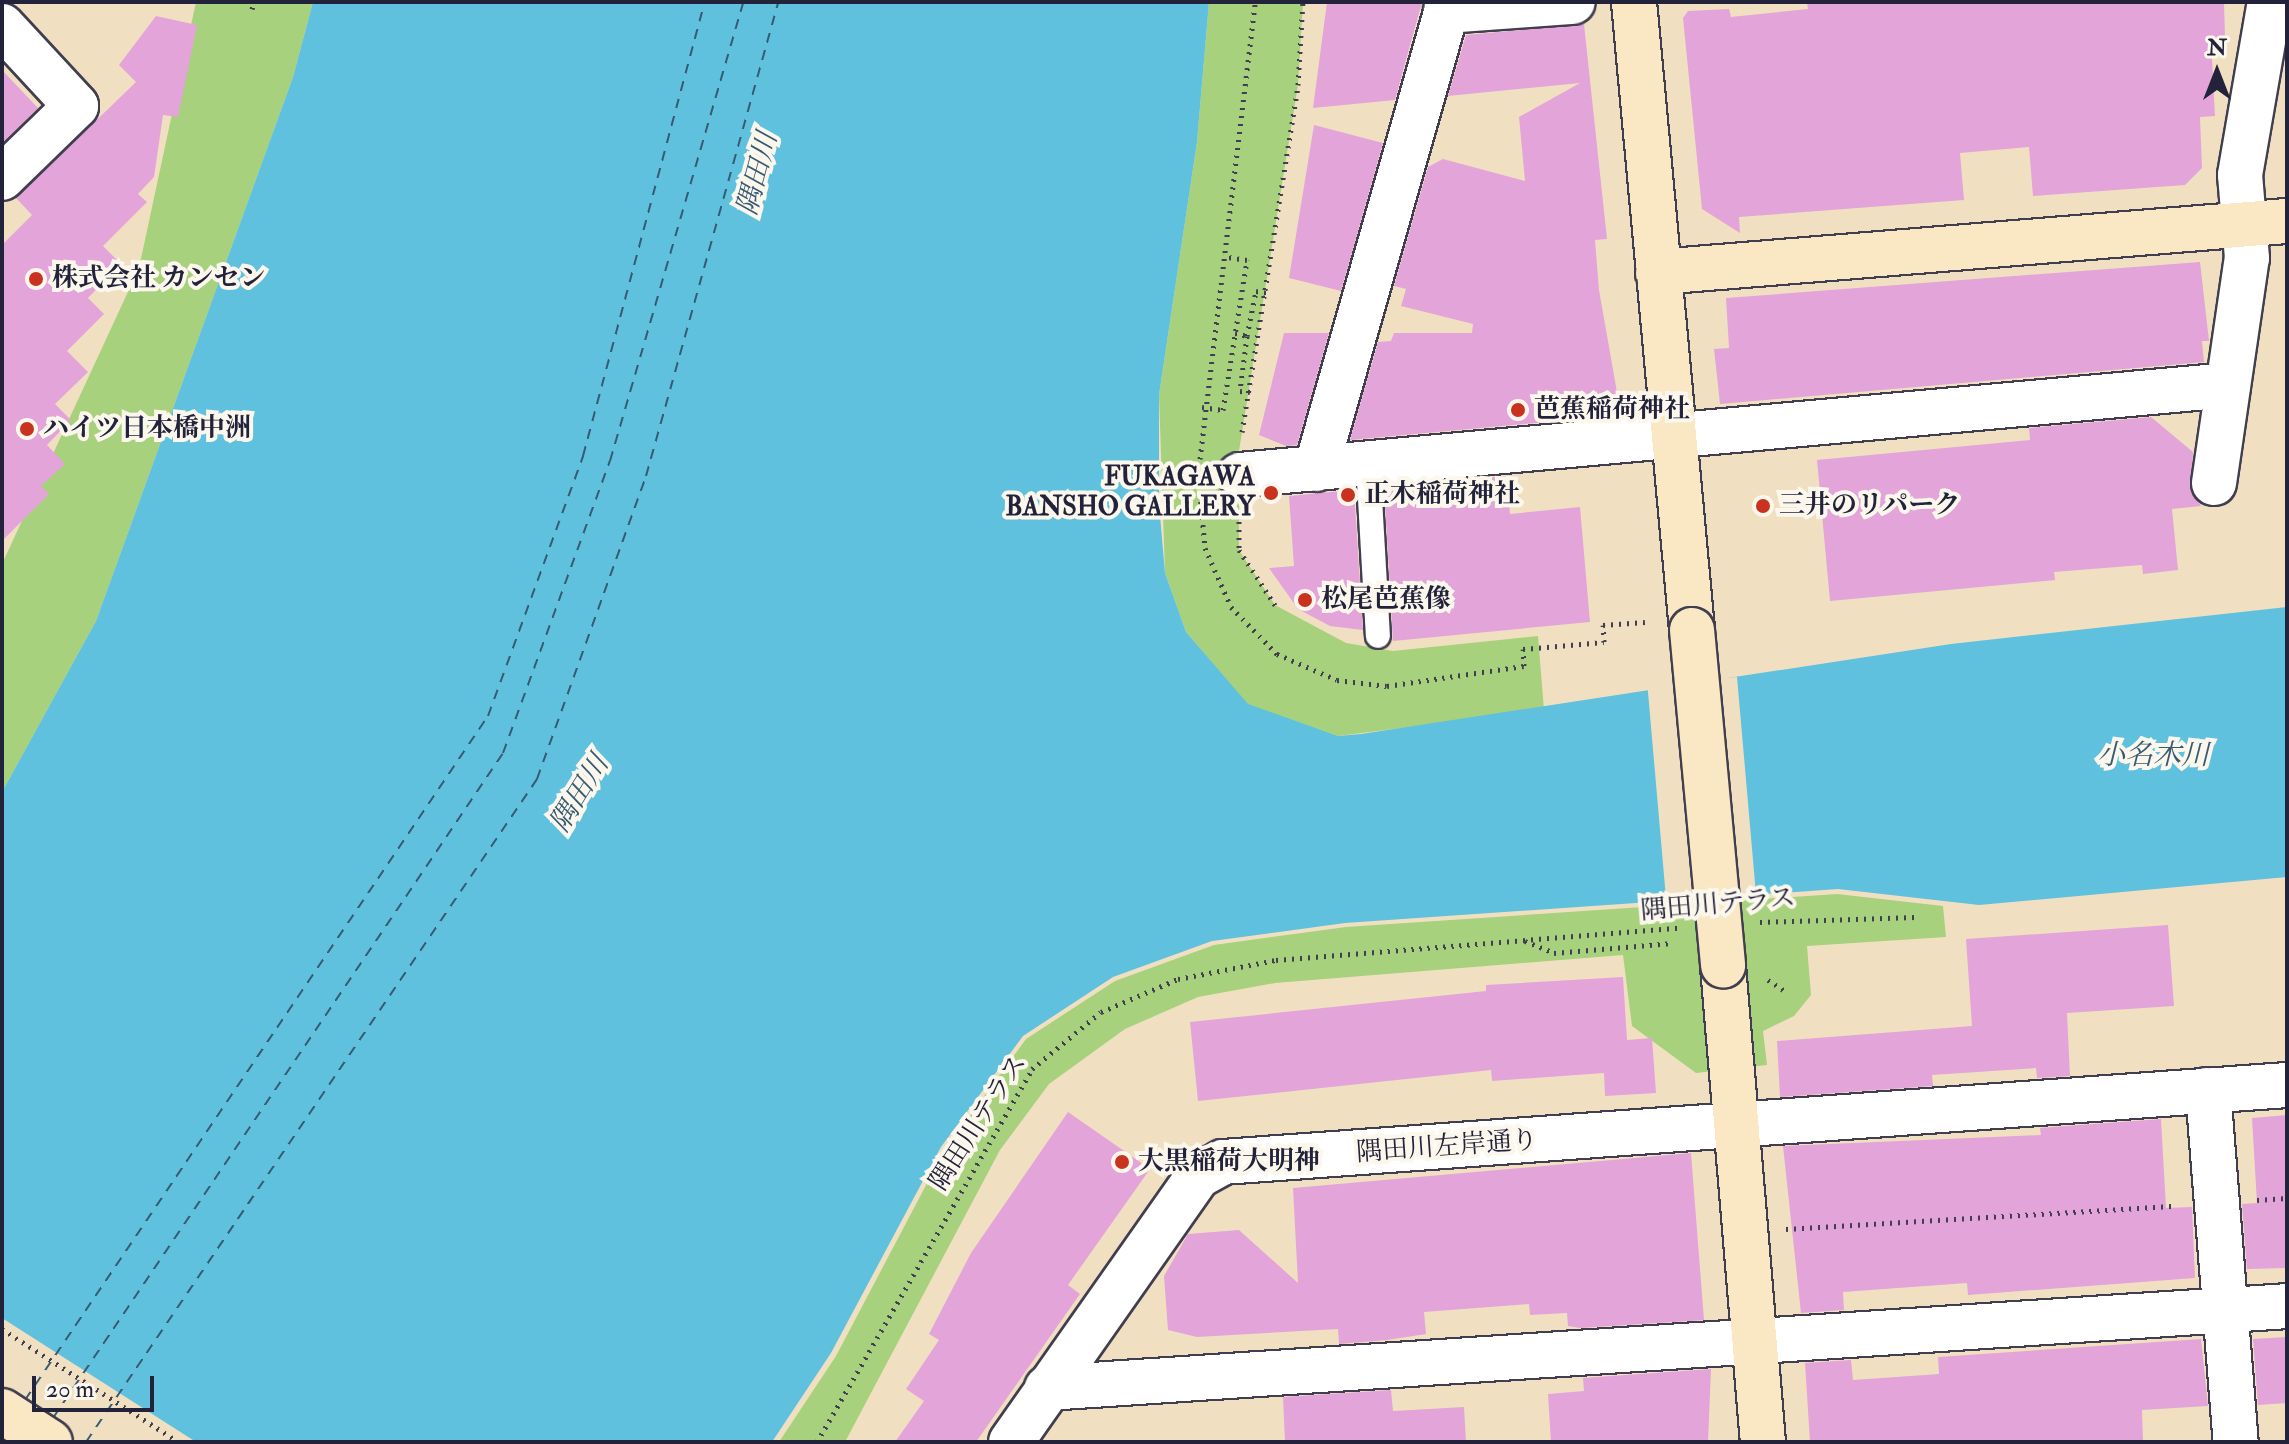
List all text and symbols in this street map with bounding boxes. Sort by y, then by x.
north arrow [2177,32,2257,112]
text: N [2207,34,2227,62]
water label: 隅田川 [731,129,785,219]
place label: 株式会社 カンセン [52,263,265,295]
marker: 株式会社 カンセン [27,270,45,288]
place label: 芭蕉稲荷神社 [1534,394,1690,426]
marker: 芭蕉稲荷神社 [1509,401,1527,419]
place label: ハイツ日本橋中洲 [43,413,251,445]
marker: ハイツ日本橋中洲 [18,420,36,438]
place label: FUKAGAWA BANSHO GALLERY [1005,462,1255,524]
place label: 正木稲荷神社 [1364,479,1520,511]
marker: FUKAGAWA BANSHO GALLERY [1262,484,1280,502]
marker: 正木稲荷神社 [1339,486,1357,504]
place label: 三井のリパーク [1779,490,1961,522]
marker: 三井のリパーク [1754,497,1772,515]
place label: 松尾芭蕉像 [1321,584,1451,616]
marker: 松尾芭蕉像 [1296,591,1314,609]
water label: 小名木川 [2097,739,2209,773]
water label: 隅田川 [543,749,617,839]
street label: 隅田川テラス [1639,883,1797,927]
street label: 隅田川テラス [923,1049,1035,1197]
street label: 隅田川左岸通り [1355,1125,1539,1169]
place label: 大黒稲荷大明神 [1138,1146,1320,1178]
marker: 大黒稲荷大明神 [1113,1153,1131,1171]
scale bar [36,1360,158,1410]
text: 20 m [46,1374,94,1405]

